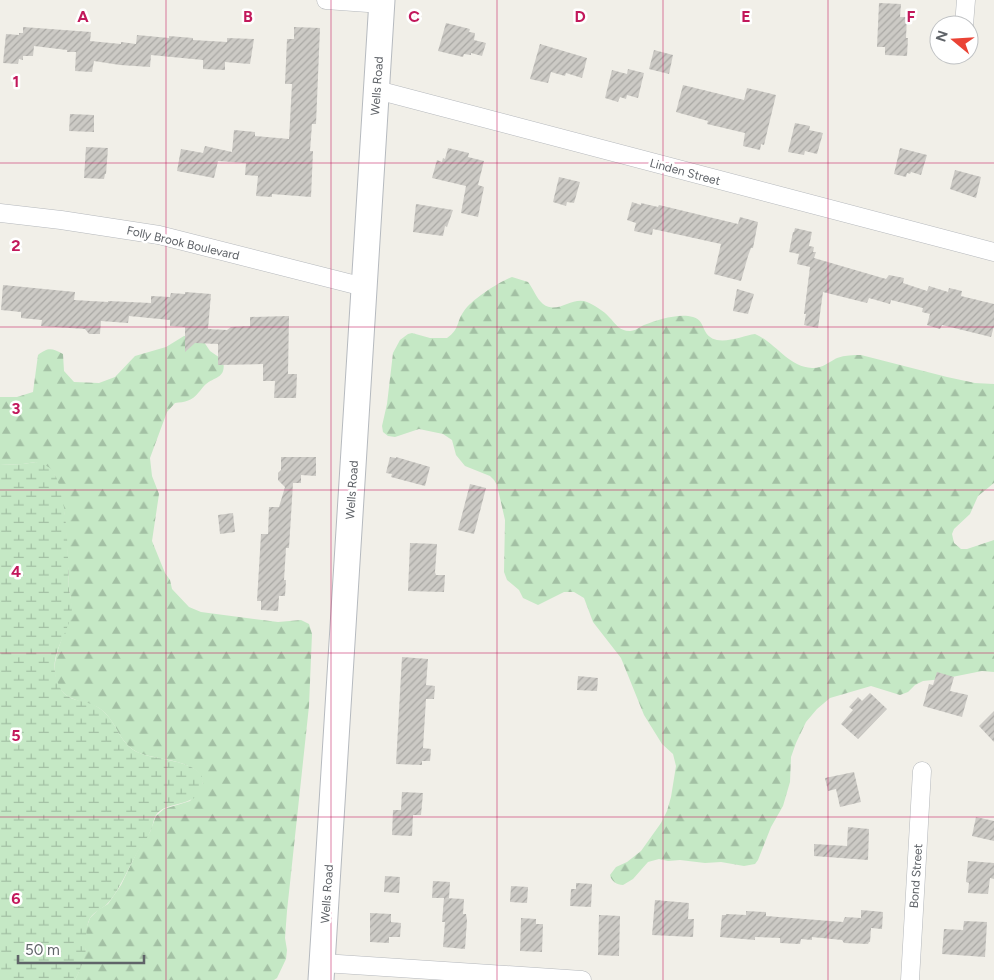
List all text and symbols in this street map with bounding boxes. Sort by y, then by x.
text: A [77,7,89,26]
text: B [243,7,253,26]
text: C [408,7,420,26]
text: D [574,7,586,26]
text: E [741,7,751,26]
text: F [907,7,916,26]
north arrow [929,15,979,65]
text: N [932,28,952,44]
street label: Wells Road [368,56,386,116]
text: 1 [13,72,19,91]
street label: Linden Street [648,156,722,188]
street label: Folly Brook Boulevard [125,223,241,263]
text: 2 [11,236,21,255]
text: 3 [12,399,21,418]
street label: Wells Road [343,460,361,520]
text: 4 [11,562,21,581]
text: 5 [11,726,21,745]
street label: Bond Street [907,843,925,909]
street label: Wells Road [318,864,336,924]
text: 6 [11,889,21,908]
scale bar [18,932,144,964]
text: 50 m [25,941,60,959]

